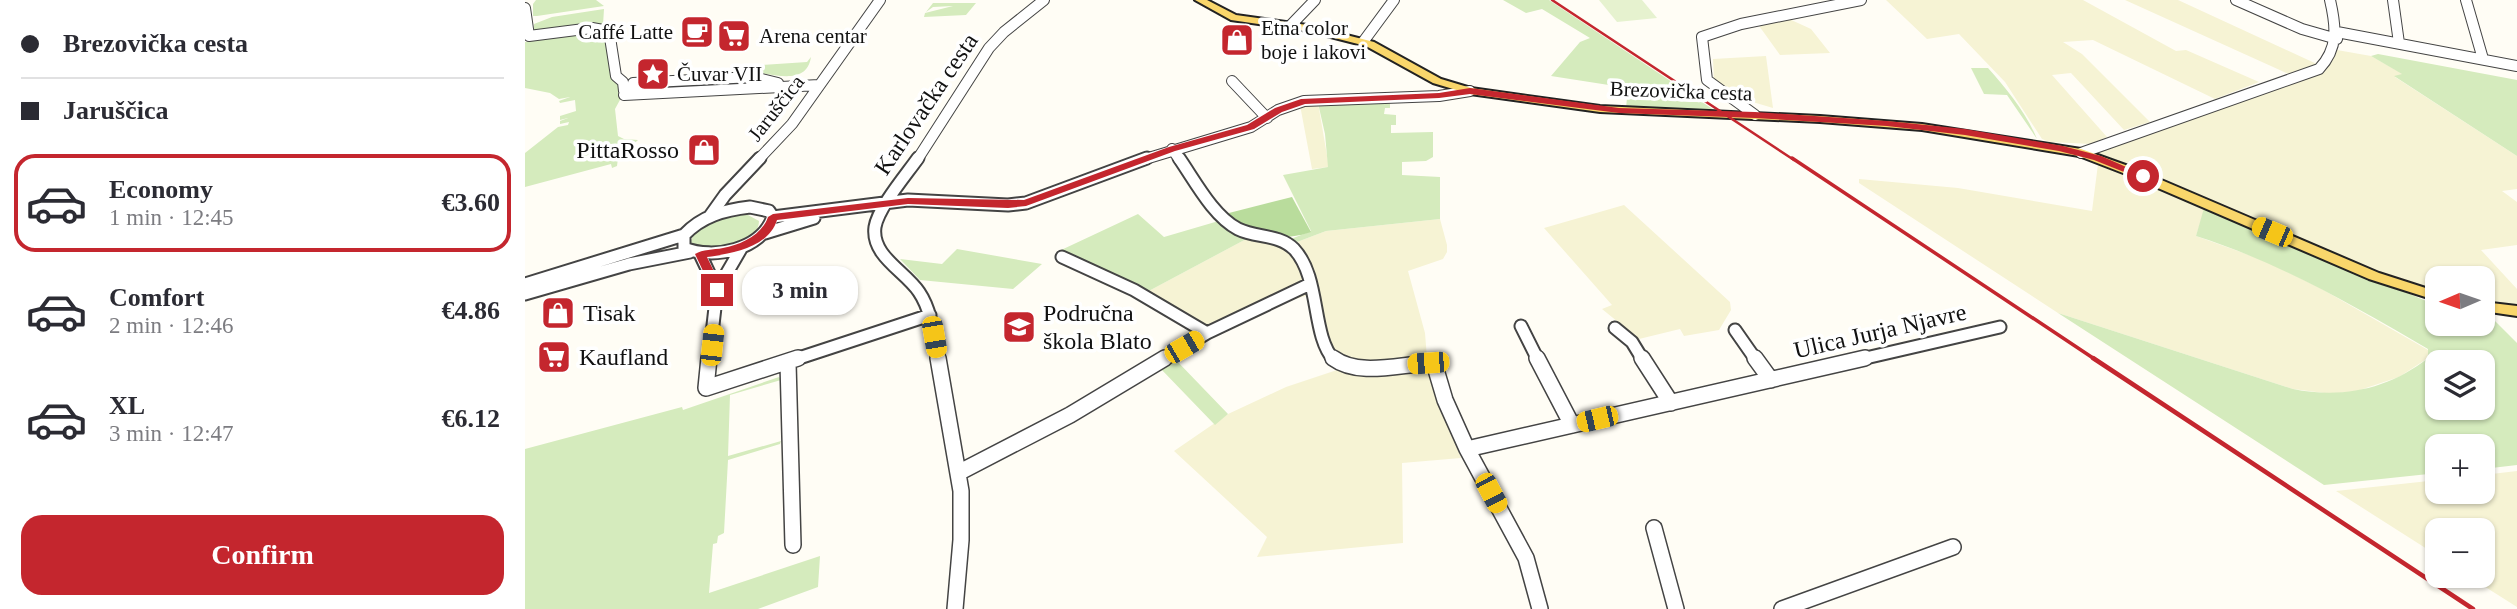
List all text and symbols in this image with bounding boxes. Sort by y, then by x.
cafe icon: Caffé Latte [678,13,716,51]
place label: Etna color boje i lakovi [1261,16,1366,64]
supermarket icon: Arena centar [715,17,753,55]
place label: Caffé Latte [578,20,673,44]
shop icon: Etna color boje i lakovi [1218,21,1256,59]
place label: Arena centar [759,24,867,48]
street label: Karlovačka cesta [869,28,983,179]
text: Brezovička cesta [63,29,248,58]
place icon: Čuvar VII [634,55,672,93]
place label: Čuvar VII [677,62,762,86]
street label: Jaruščica [743,70,810,146]
street label: Brezovička cesta [1609,77,1753,106]
text: Jaruščica [63,96,168,125]
shop icon: PittaRosso [685,131,723,169]
place label: PittaRosso [576,137,679,163]
route start [2127,160,2159,192]
icon: car [25,172,88,235]
text: Economy [109,175,213,204]
text: €3.60 [442,188,500,217]
text: 1 min · 12:45 [109,205,234,230]
car [2249,214,2296,250]
callout: 3 min [741,266,857,314]
north arrow [2425,266,2495,336]
map controls [2425,266,2495,588]
route end [701,274,733,306]
text: 3 min [772,278,828,303]
icon: car [25,280,88,343]
text: Comfort [109,283,204,312]
shop icon: Tisak [539,294,577,332]
text: €4.86 [442,296,500,325]
street label: Ulica Jurja Njavre [1791,299,1969,363]
place label: Tisak [583,300,635,326]
place label: Područna škola Blato [1043,300,1152,354]
school or university icon: Područna škola Blato [1000,308,1038,346]
text: 2 min · 12:46 [109,313,234,338]
car [921,314,948,360]
car [700,323,725,367]
car [1161,327,1208,367]
supermarket icon: Kaufland [535,338,573,376]
place label: Kaufland [579,344,668,370]
button: layers [2425,350,2495,420]
car [1407,351,1450,375]
icon: car [25,388,88,451]
text: XL [109,391,145,420]
text: €6.12 [442,404,500,433]
car [1575,404,1620,434]
text: 3 min · 12:47 [109,421,234,446]
button: + [2425,434,2495,504]
car [1472,470,1511,516]
button: Confirm [21,515,504,595]
button: − [2425,518,2495,588]

